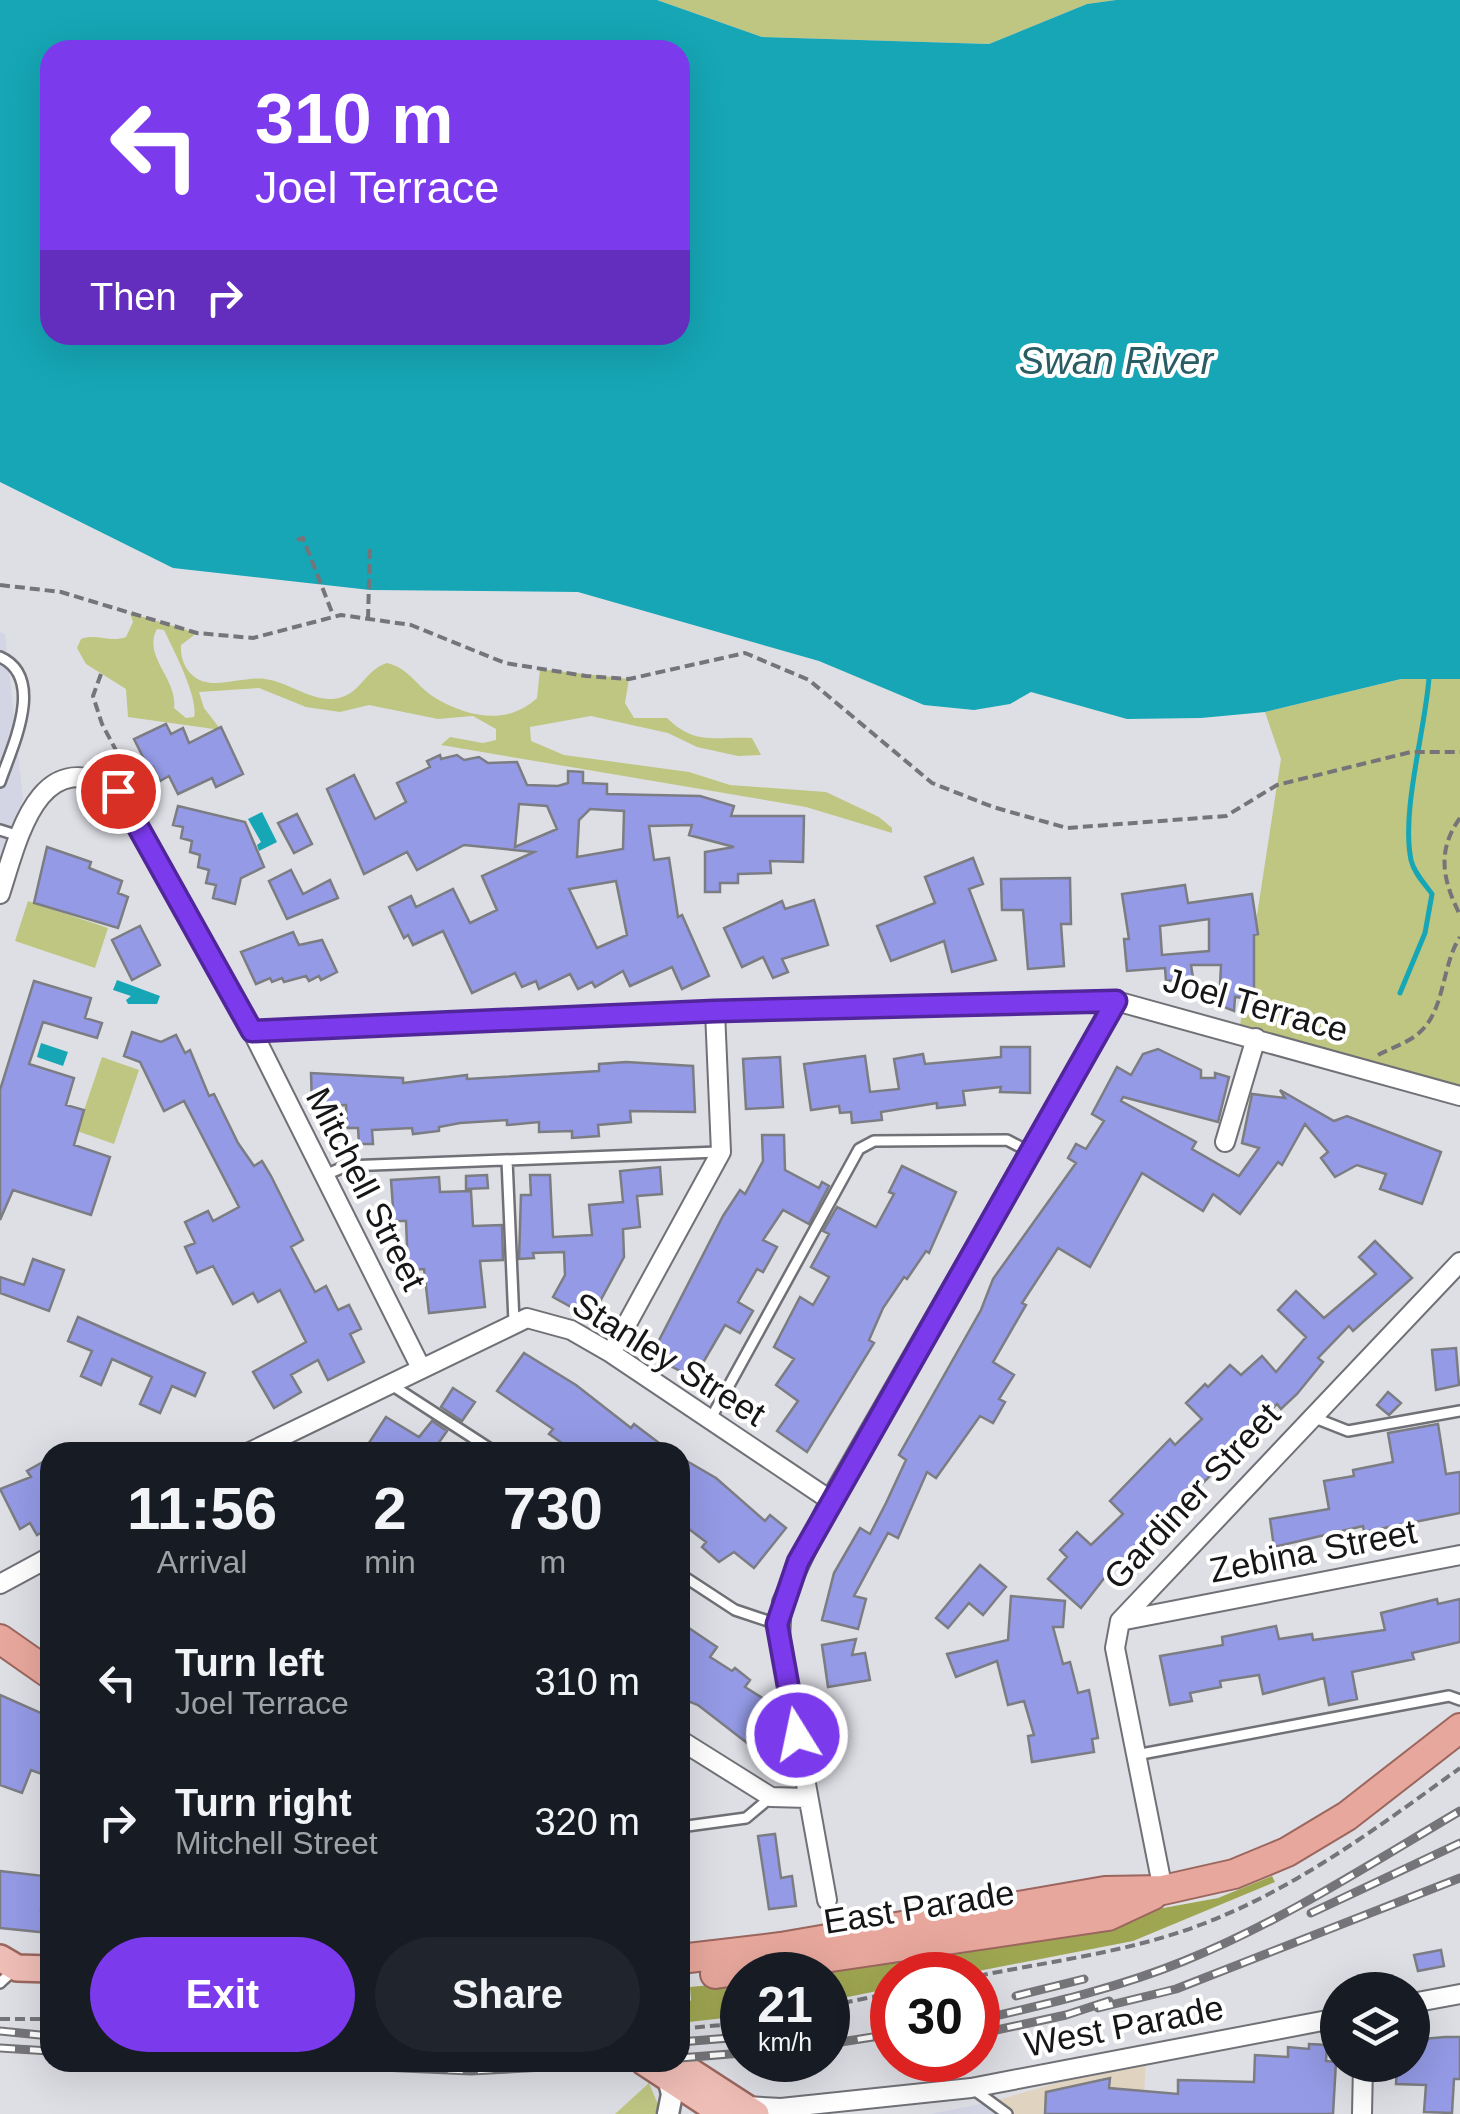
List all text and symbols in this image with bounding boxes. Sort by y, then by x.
icon: left [90,80,220,210]
text: 310 m [255,80,453,158]
text: Joel Terrace [255,162,499,213]
icon: right [197,270,252,325]
text: Then [90,276,177,318]
water label: Swan River [1019,340,1214,382]
pin [76,749,161,834]
icon: arrive [91,764,146,819]
street label: Joel Terrace [1159,960,1353,1049]
street label: Mitchell Street [299,1081,434,1297]
street label: Stanley Street [566,1284,773,1434]
street label: Gardiner Street [1096,1395,1288,1596]
text: 11:56 [127,1475,277,1542]
text: 2 [373,1475,407,1542]
text: 730 [503,1475,603,1542]
street label: Zebina Street [1206,1511,1420,1590]
text: Arrival [157,1544,247,1580]
text: min [364,1544,416,1580]
text: m [540,1544,566,1580]
text: Turn left [175,1642,324,1684]
icon: left [90,1655,145,1710]
text: 310 m [534,1661,640,1703]
position arrow [745,1683,849,1787]
text: Joel Terrace [175,1685,349,1721]
text: Turn right [175,1782,352,1824]
icon: right [90,1795,145,1850]
text: 320 m [534,1801,640,1843]
text: Mitchell Street [175,1825,378,1861]
street label: East Parade [821,1872,1017,1941]
button: Exit [90,1937,355,2052]
button: Share [375,1937,640,2052]
speed limit sign: 30 [870,1952,1000,2082]
map controls [1320,1972,1430,2082]
button: layers [1320,1972,1430,2082]
text: 21 [757,1977,813,2033]
street label: West Parade [1021,1987,1227,2064]
text: km/h [758,2028,812,2056]

